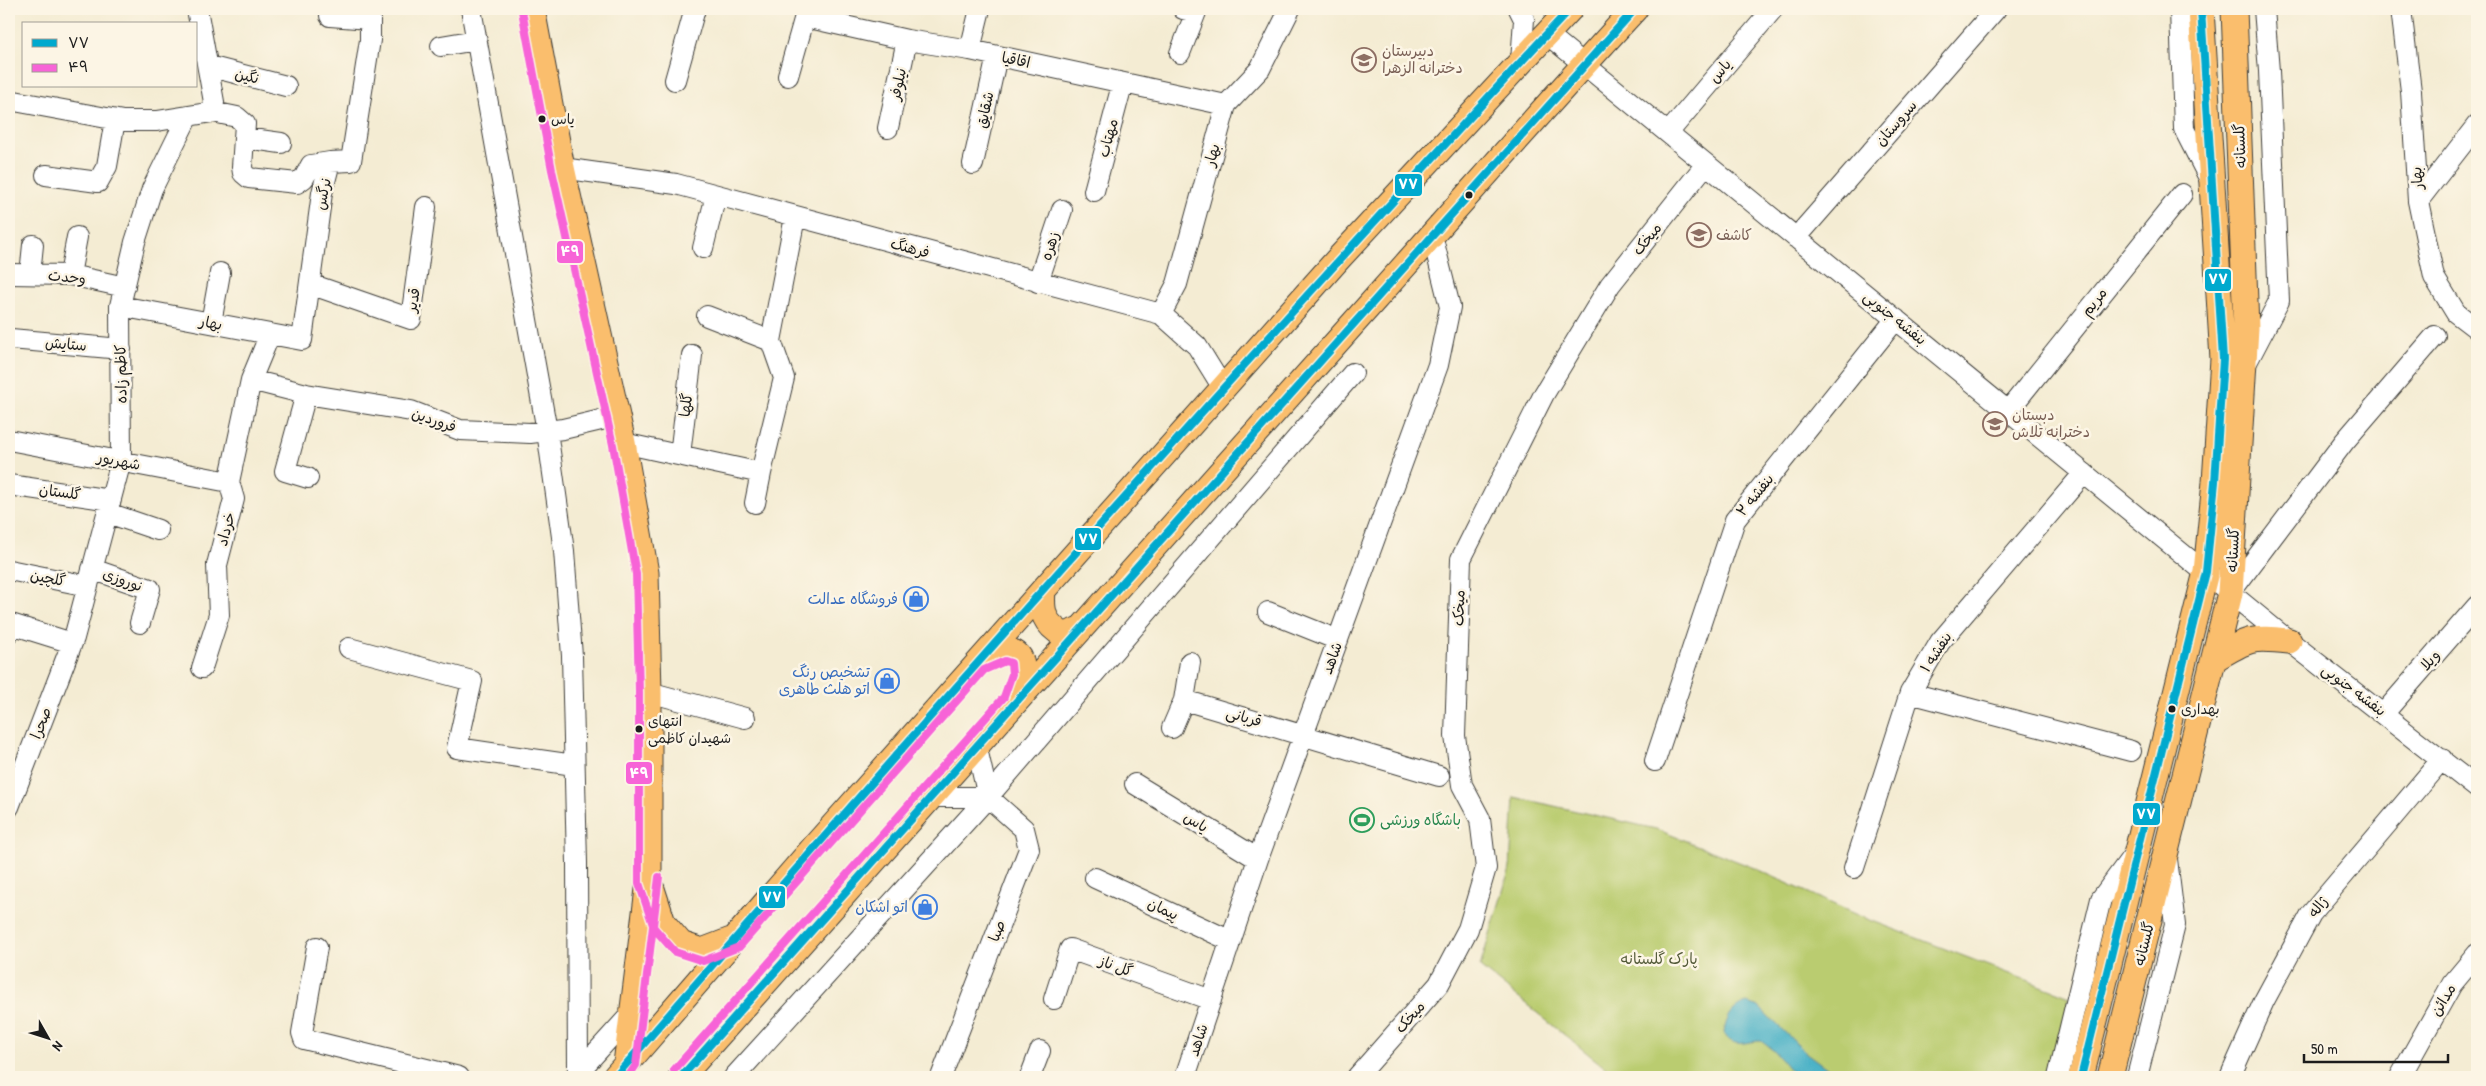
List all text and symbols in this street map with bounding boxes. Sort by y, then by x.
legend [22,22,198,88]
text: ۷۷ [68,32,89,53]
place label: دبيرستان دخترانه الزهرا [1382,40,1463,78]
street label: اقاقیا [1000,46,1032,73]
school or university icon: دبيرستان دخترانه الزهرا [1351,47,1377,73]
street label: یاس [1703,54,1736,87]
text: ۴۹ [68,56,89,77]
street label: نگین [233,62,261,89]
street label: نیلوفر [884,66,911,103]
street label: شقایق [970,90,999,130]
street label: سروستان [1870,95,1922,150]
place label: یاس [551,109,575,128]
marker: یاس [537,114,547,124]
street label: مهتاب [1092,116,1123,160]
street label: گلستانه [2228,123,2251,169]
street label: بهار [1198,141,1225,170]
street label: بهار [2405,166,2428,191]
line badge: ۷۷ [1394,173,1423,197]
text: ۷۷ [1398,174,1418,193]
street label: نرگس [309,176,336,212]
unlabelled marker [1464,190,1474,200]
street label: میخک [1627,218,1666,259]
school or university icon: کاشف [1686,222,1712,248]
place label: کاشف [1716,224,1752,245]
street label: زهره [1035,229,1064,263]
street label: فرهنگ [888,232,932,263]
line badge: ۴۹ [556,240,584,264]
text: ۴۹ [560,241,580,260]
street label: وحدت [47,264,87,289]
line badge: ۷۷ [2204,268,2232,292]
text: ۷۷ [2208,269,2228,288]
street label: مریم [2076,283,2113,322]
street label: قدیر [400,286,425,316]
street label: بنفشه جنوبی [1859,286,1931,350]
street label: بهار [197,310,224,335]
street label: ستایش [44,331,88,356]
street label: کاظم زاده [109,344,134,404]
street label: گلها [674,392,697,418]
street label: فروردین [409,402,459,437]
place label: دبستان دخترانه تلاش [2012,404,2090,442]
school or university icon: دبستان دخترانه تلاش [1982,411,2008,437]
street label: شهریور [95,446,143,475]
street label: بنفشه ۲ [1731,469,1778,520]
street label: گلستان [38,478,82,505]
street label: خرداد [211,510,240,548]
line badge: ۷۷ [1074,527,1102,551]
street label: گلستانه [2221,527,2244,573]
text: ۷۷ [1078,529,1098,548]
street label: نوروزی [100,563,146,597]
street label: گلچین [29,564,68,591]
shop icon: فروشگاه عدالت [903,586,929,612]
place label: فروشگاه عدالت [808,588,898,609]
street label: میخک [1447,589,1470,627]
street label: بنفشه ۱ [1915,627,1957,676]
street label: شاهد [1316,639,1347,677]
street label: ویلا [2415,645,2445,675]
street label: بنفشه جنوبی [2318,658,2391,721]
place label: تشخیص رنگ اتو هلث طاهری [779,661,871,699]
shop icon: تشخیص رنگ اتو هلث طاهری [874,668,900,694]
place label: بهداری [2181,699,2220,718]
street label: قربانی [1224,701,1264,732]
street label: صحرا [25,704,56,742]
marker: بهداری [2167,704,2177,714]
place label: انتهای شهیدان کاظمی [648,711,731,747]
marker: انتهای شهیدان کاظمی [634,724,644,734]
line badge: ۴۹ [625,761,653,785]
text: ۴۹ [629,763,649,782]
line badge: ۷۷ [2132,802,2161,826]
text: ۷۷ [2136,804,2156,823]
street label: یاس [1180,806,1213,837]
sports icon: باشگاه ورزشی [1349,807,1375,833]
place label: باشگاه ورزشی [1380,809,1461,830]
line badge: ۷۷ [758,885,786,909]
text: ۷۷ [762,887,782,906]
street label: پیمان [1144,892,1182,925]
street label: ژاله [2303,892,2333,922]
shop icon: اتو اشکان [912,894,938,920]
place label: اتو اشکان [855,896,908,917]
street label: صبا [983,917,1010,945]
street label: گلستانه [2128,920,2159,968]
park label: پارک گلستانه [1620,948,1698,969]
street label: گل ناز [1095,949,1136,981]
street label: مدائن [2425,980,2460,1020]
street label: میخک [1390,996,1429,1037]
north arrow [22,1014,72,1064]
street label: شاهد [1182,1021,1213,1059]
scale bar [2304,1031,2447,1063]
text: N [48,1038,68,1056]
text: 50 m [2311,1038,2338,1059]

